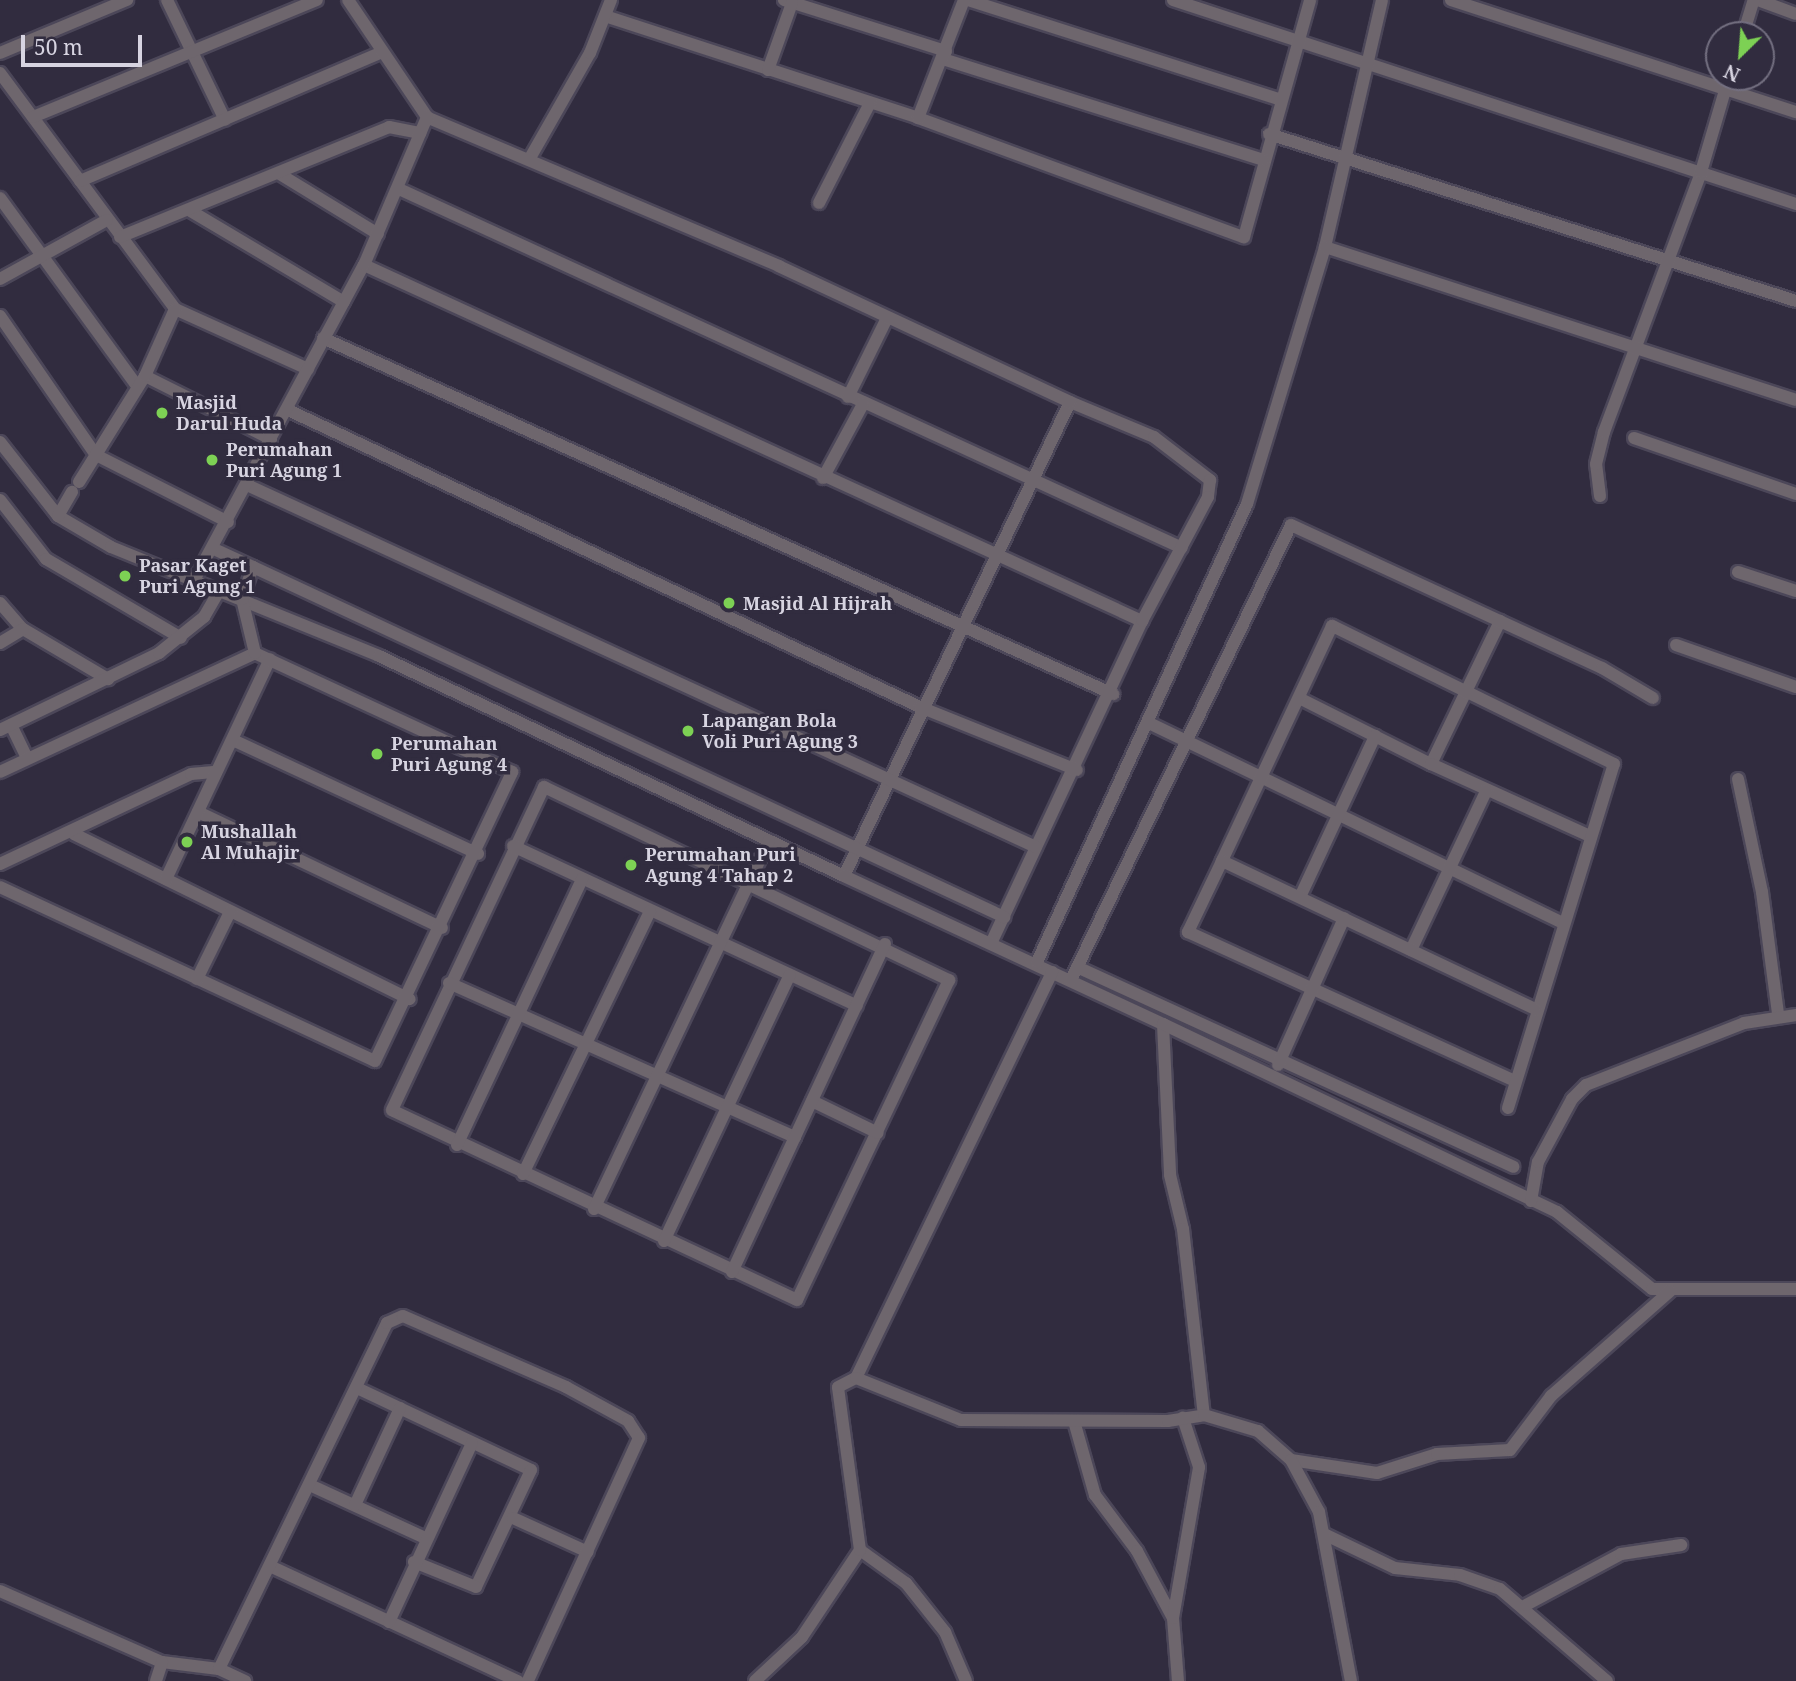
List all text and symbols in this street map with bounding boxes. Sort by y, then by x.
scale bar [24,21,145,65]
north arrow [1705,21,1775,91]
text: 50 m [34,33,83,61]
text: N [1720,58,1744,88]
place label: Masjid Darul Huda [176,392,282,434]
marker: Masjid Darul Huda [154,405,170,421]
place label: Perumahan Puri Agung 1 [226,439,342,482]
marker: Perumahan Puri Agung 1 [204,452,220,468]
place label: Pasar Kaget Puri Agung 1 [139,555,255,598]
marker: Pasar Kaget Puri Agung 1 [117,568,133,584]
place label: Masjid Al Hijrah [743,592,892,614]
marker: Masjid Al Hijrah [721,595,737,611]
place label: Lapangan Bola Voli Puri Agung 3 [702,710,858,752]
marker: Lapangan Bola Voli Puri Agung 3 [680,723,696,739]
place label: Perumahan Puri Agung 4 [391,733,507,776]
marker: Perumahan Puri Agung 4 [369,746,385,762]
place label: Mushallah Al Muhajir [201,821,299,864]
marker: Mushallah Al Muhajir [179,834,195,850]
place label: Perumahan Puri Agung 4 Tahap 2 [645,844,795,886]
marker: Perumahan Puri Agung 4 Tahap 2 [623,857,639,873]

